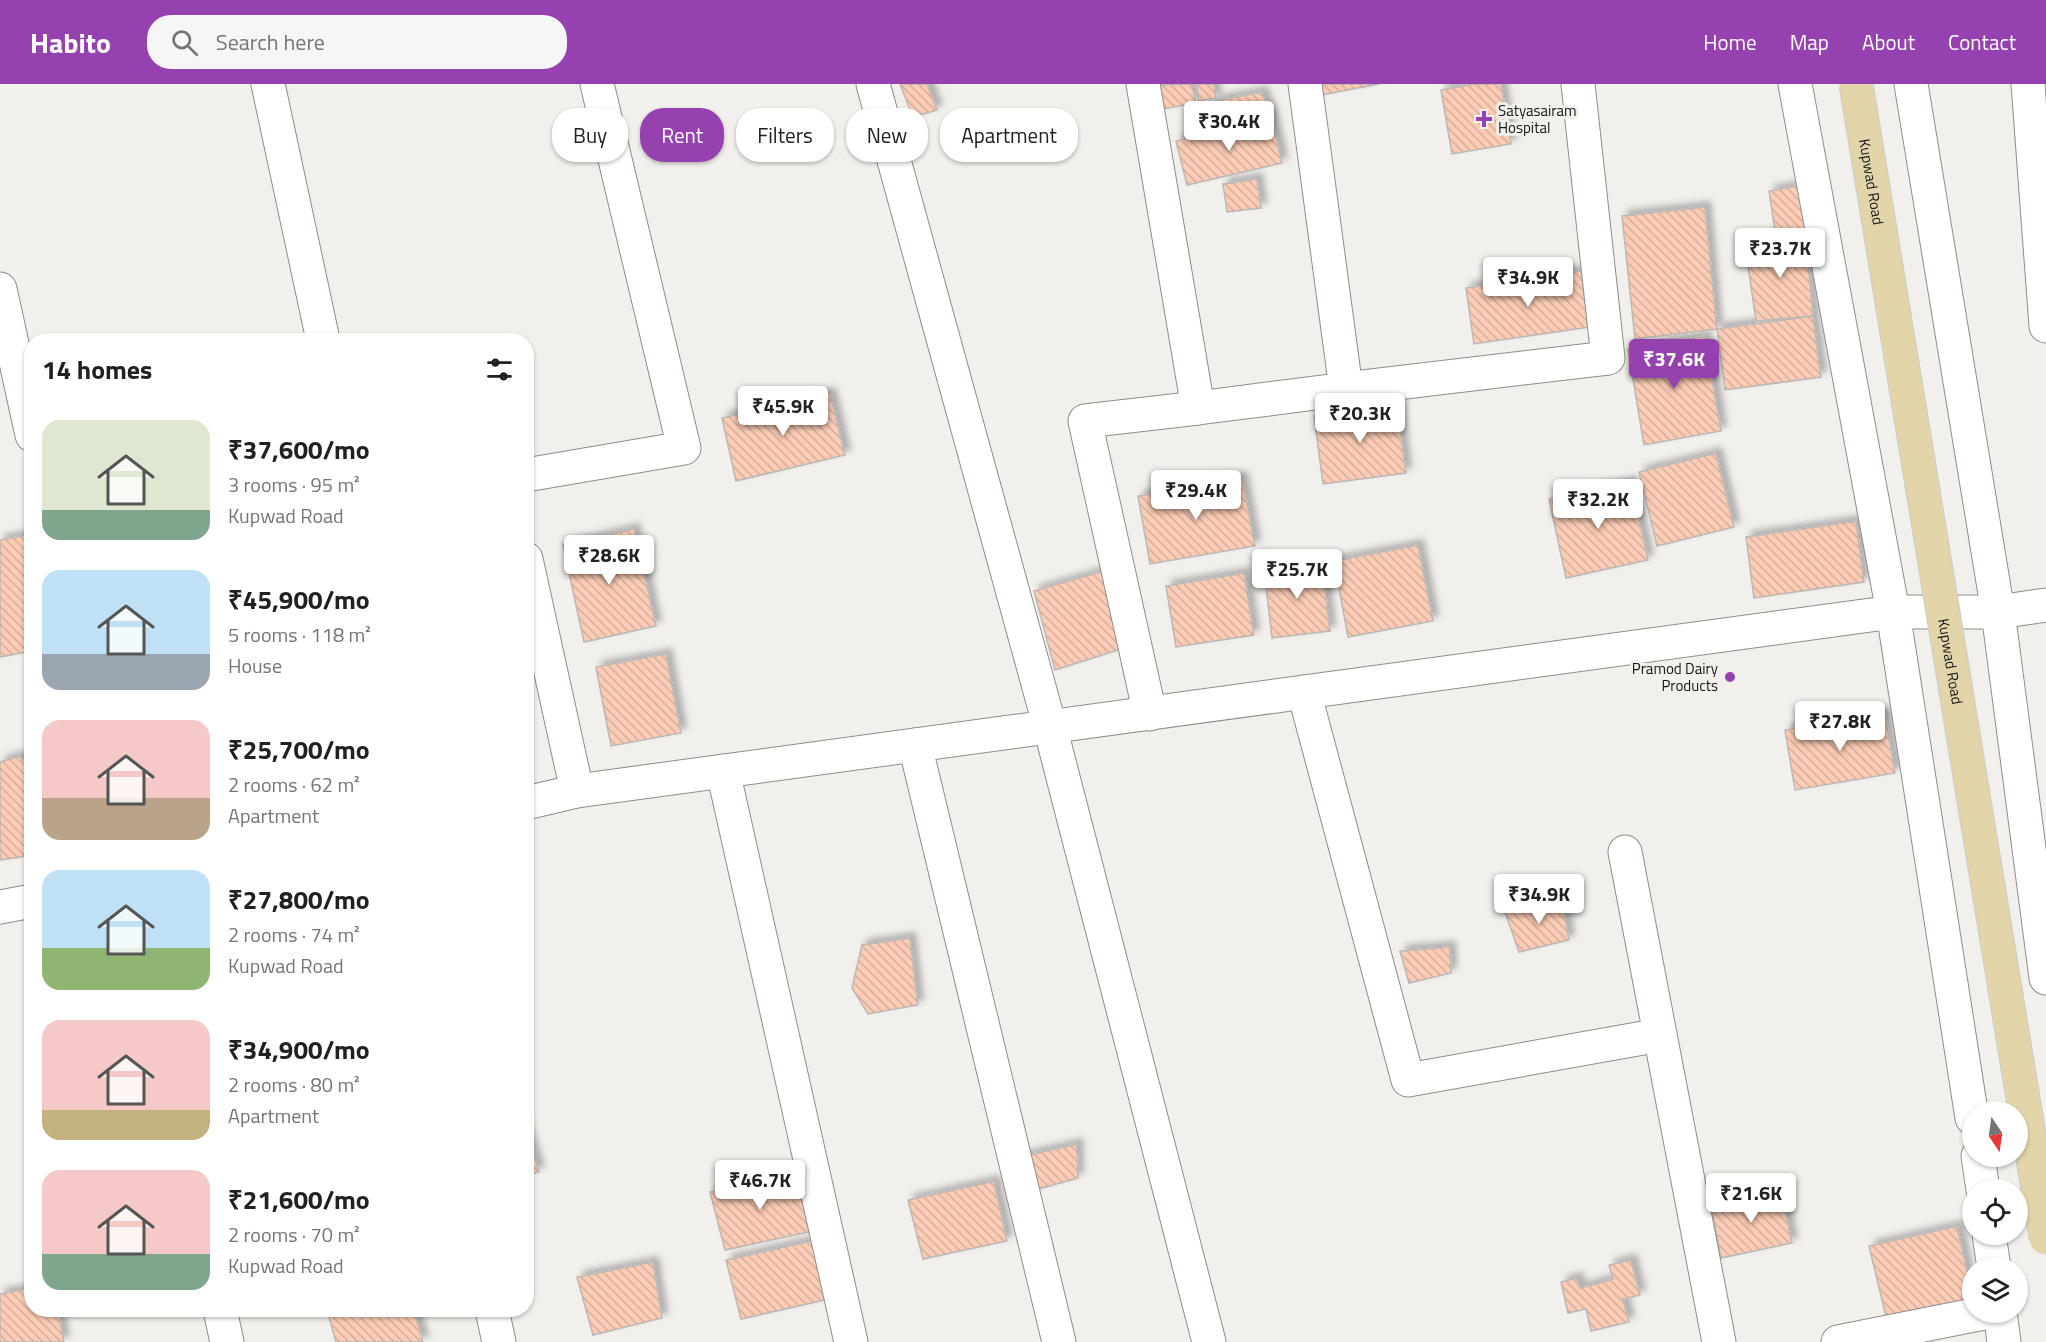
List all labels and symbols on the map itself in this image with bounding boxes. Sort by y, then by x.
place label: Satyasairam Hospital [1498,99,1577,139]
pin: ₹30.4K [1180,101,1278,152]
marker: Satyasairam Hospital [1475,110,1493,128]
street label: Kupwad Road [1854,137,1890,226]
pin: ₹23.7K [1731,228,1829,279]
pin: ₹34.9K [1479,257,1577,308]
pin: ₹37.6K [1625,339,1723,390]
pin: ₹45.9K [734,386,832,437]
pin: ₹20.3K [1311,393,1409,444]
pin: ₹29.4K [1147,470,1245,521]
pin: ₹32.2K [1549,479,1647,530]
pin: ₹28.6K [560,535,658,586]
pin: ₹25.7K [1248,549,1346,600]
street label: Kupwad Road [1933,617,1969,706]
place label: Pramod Dairy Products [1632,657,1718,697]
marker: Pramod Dairy Products [1723,670,1737,684]
pin: ₹27.8K [1791,701,1889,752]
pin: ₹34.9K [1490,874,1588,925]
north arrow [1962,1101,2028,1167]
pin: ₹46.7K [711,1160,809,1211]
pin: ₹21.6K [1702,1173,1800,1224]

